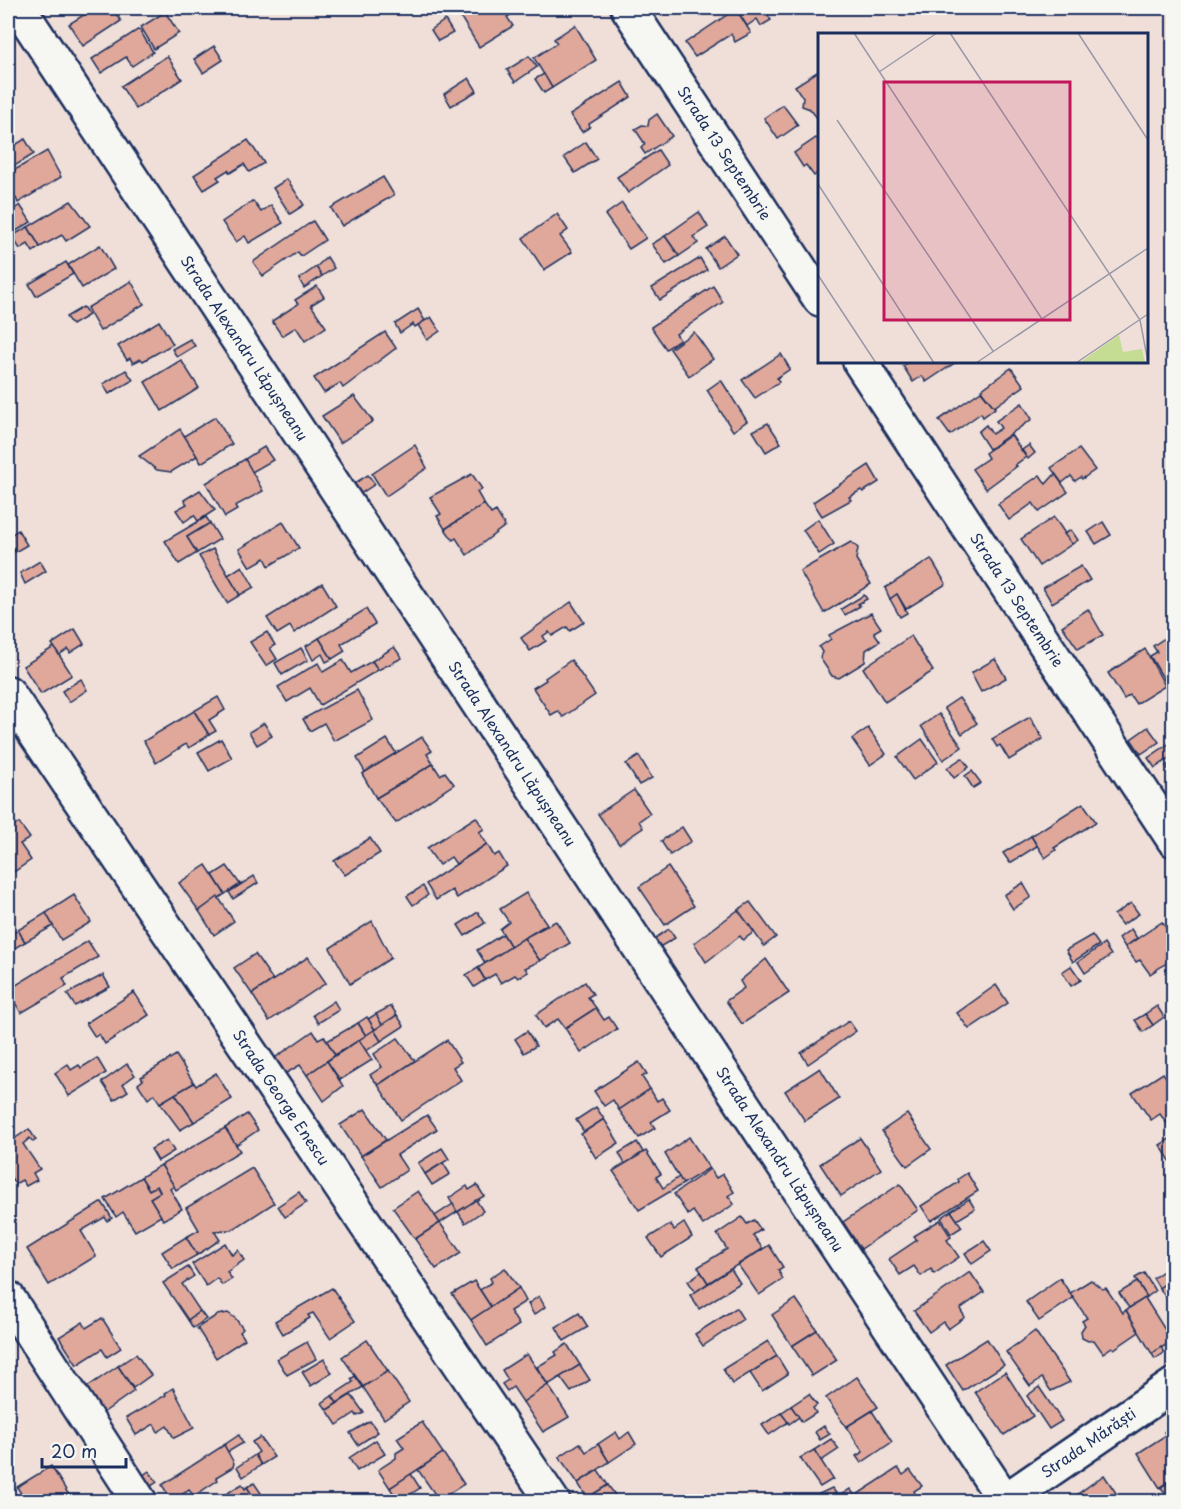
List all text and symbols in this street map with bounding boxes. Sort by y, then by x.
inset map [818,33,1148,363]
street label: Strada 13 Septembrie [672,81,778,224]
street label: Strada Alexandru Lăpușneanu [175,250,315,445]
street label: Strada 13 Septembrie [965,528,1070,671]
street label: Strada Alexandru Lăpușneanu [443,656,583,850]
street label: Strada George Enescu [228,1024,336,1169]
street label: Strada Alexandru Lăpușneanu [711,1061,850,1256]
street label: Strada Mărăști [1036,1401,1140,1483]
scale bar [42,1431,126,1469]
text: 20 m [51,1437,97,1464]

